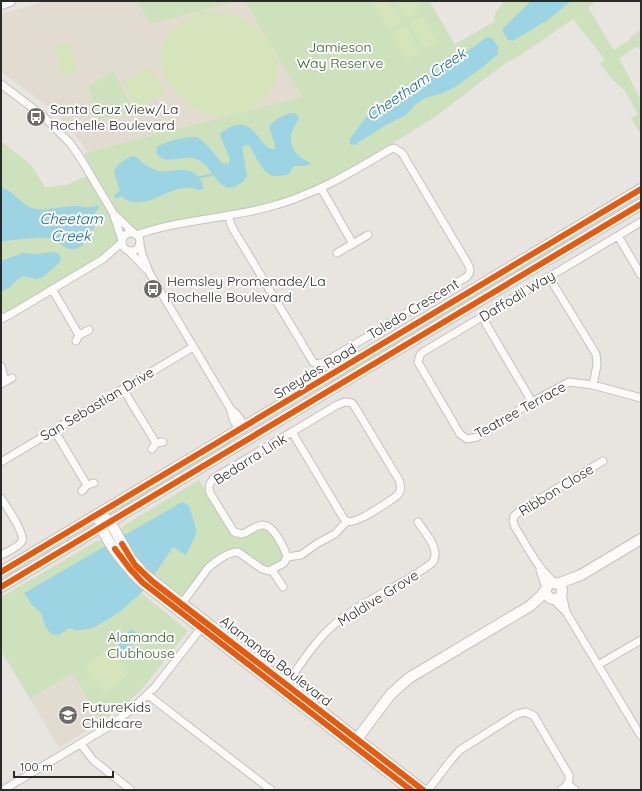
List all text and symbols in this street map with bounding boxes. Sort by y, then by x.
park label: Jamieson Way Reserve [297,38,383,72]
water label: Cheetham Creek [363,43,471,124]
place label: Santa Cruz View/La Rochelle Boulevard [50,100,179,134]
bus stop icon: Santa Cruz View/La Rochelle Boulevard [25,106,47,128]
water label: Cheetam Creek [39,209,103,245]
street label: Daffodil Way [476,266,558,326]
place label: Hemsley Promenade/La Rochelle Boulevard [167,272,326,306]
street label: Toledo Crescent [364,274,462,343]
bus stop icon: Hemsley Promenade/La Rochelle Boulevard [142,278,164,300]
street label: Sneydes Road [270,339,360,403]
street label: San Sebastian Drive [37,363,157,445]
street label: Teatree Terrace [471,377,569,443]
street label: Bedarra Link [210,429,290,489]
street label: Ribbon Close [515,460,597,520]
street label: Maldive Grove [334,566,422,630]
street label: Alamanda Boulevard [217,612,335,710]
park label: Alamanda Clubhouse [107,628,175,662]
place label: FutureKids Childcare [82,698,151,732]
school or university icon: FutureKids Childcare [57,704,79,726]
scale bar [14,753,113,779]
text: 100 m [20,759,53,774]

